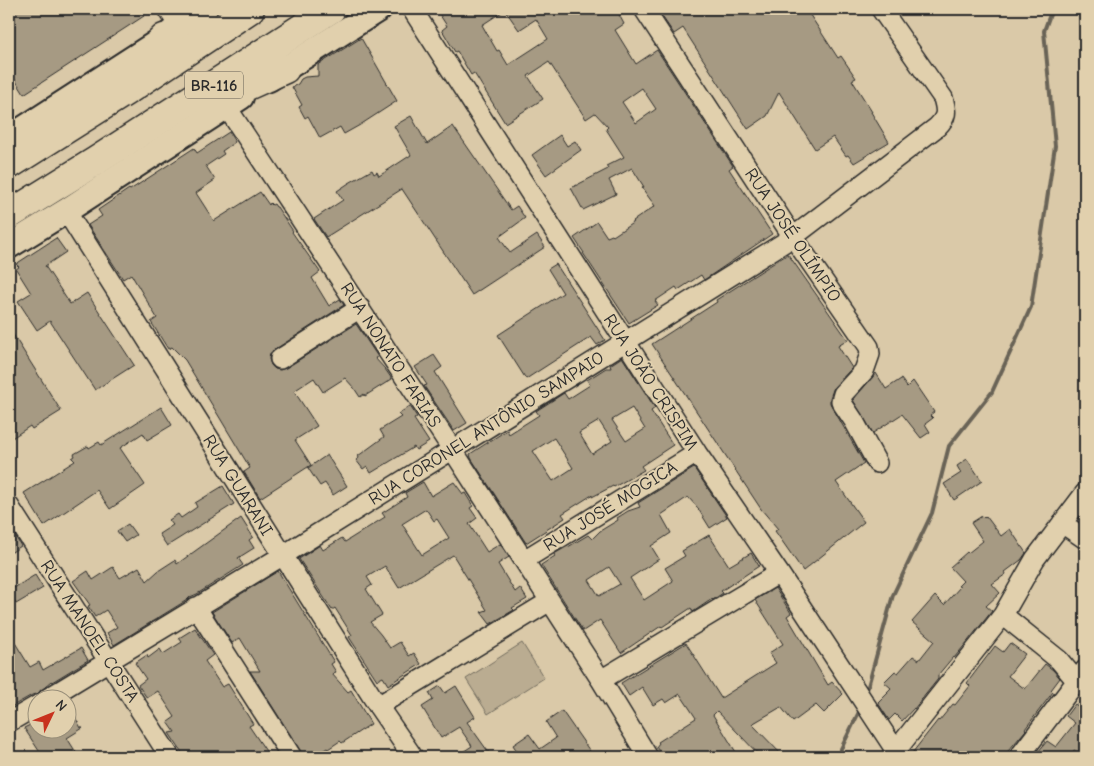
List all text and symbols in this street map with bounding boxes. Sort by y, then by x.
road number: BR-116 [185,72,243,98]
street label: RUA JOSÉ OLÍMPIO [740,164,846,306]
street label: RUA NONATO FARIAS [336,279,445,432]
street label: RUA JOÃO CRISPIM [599,310,702,454]
street label: RUA CORONEL ANTÔNIO SAMPAIO [364,346,608,510]
street label: RUA GUARANI [198,431,277,540]
street label: RUA JOSÉ MOGICA [539,456,681,556]
street label: RUA MANOEL COSTA [36,556,144,706]
north arrow [28,688,78,738]

